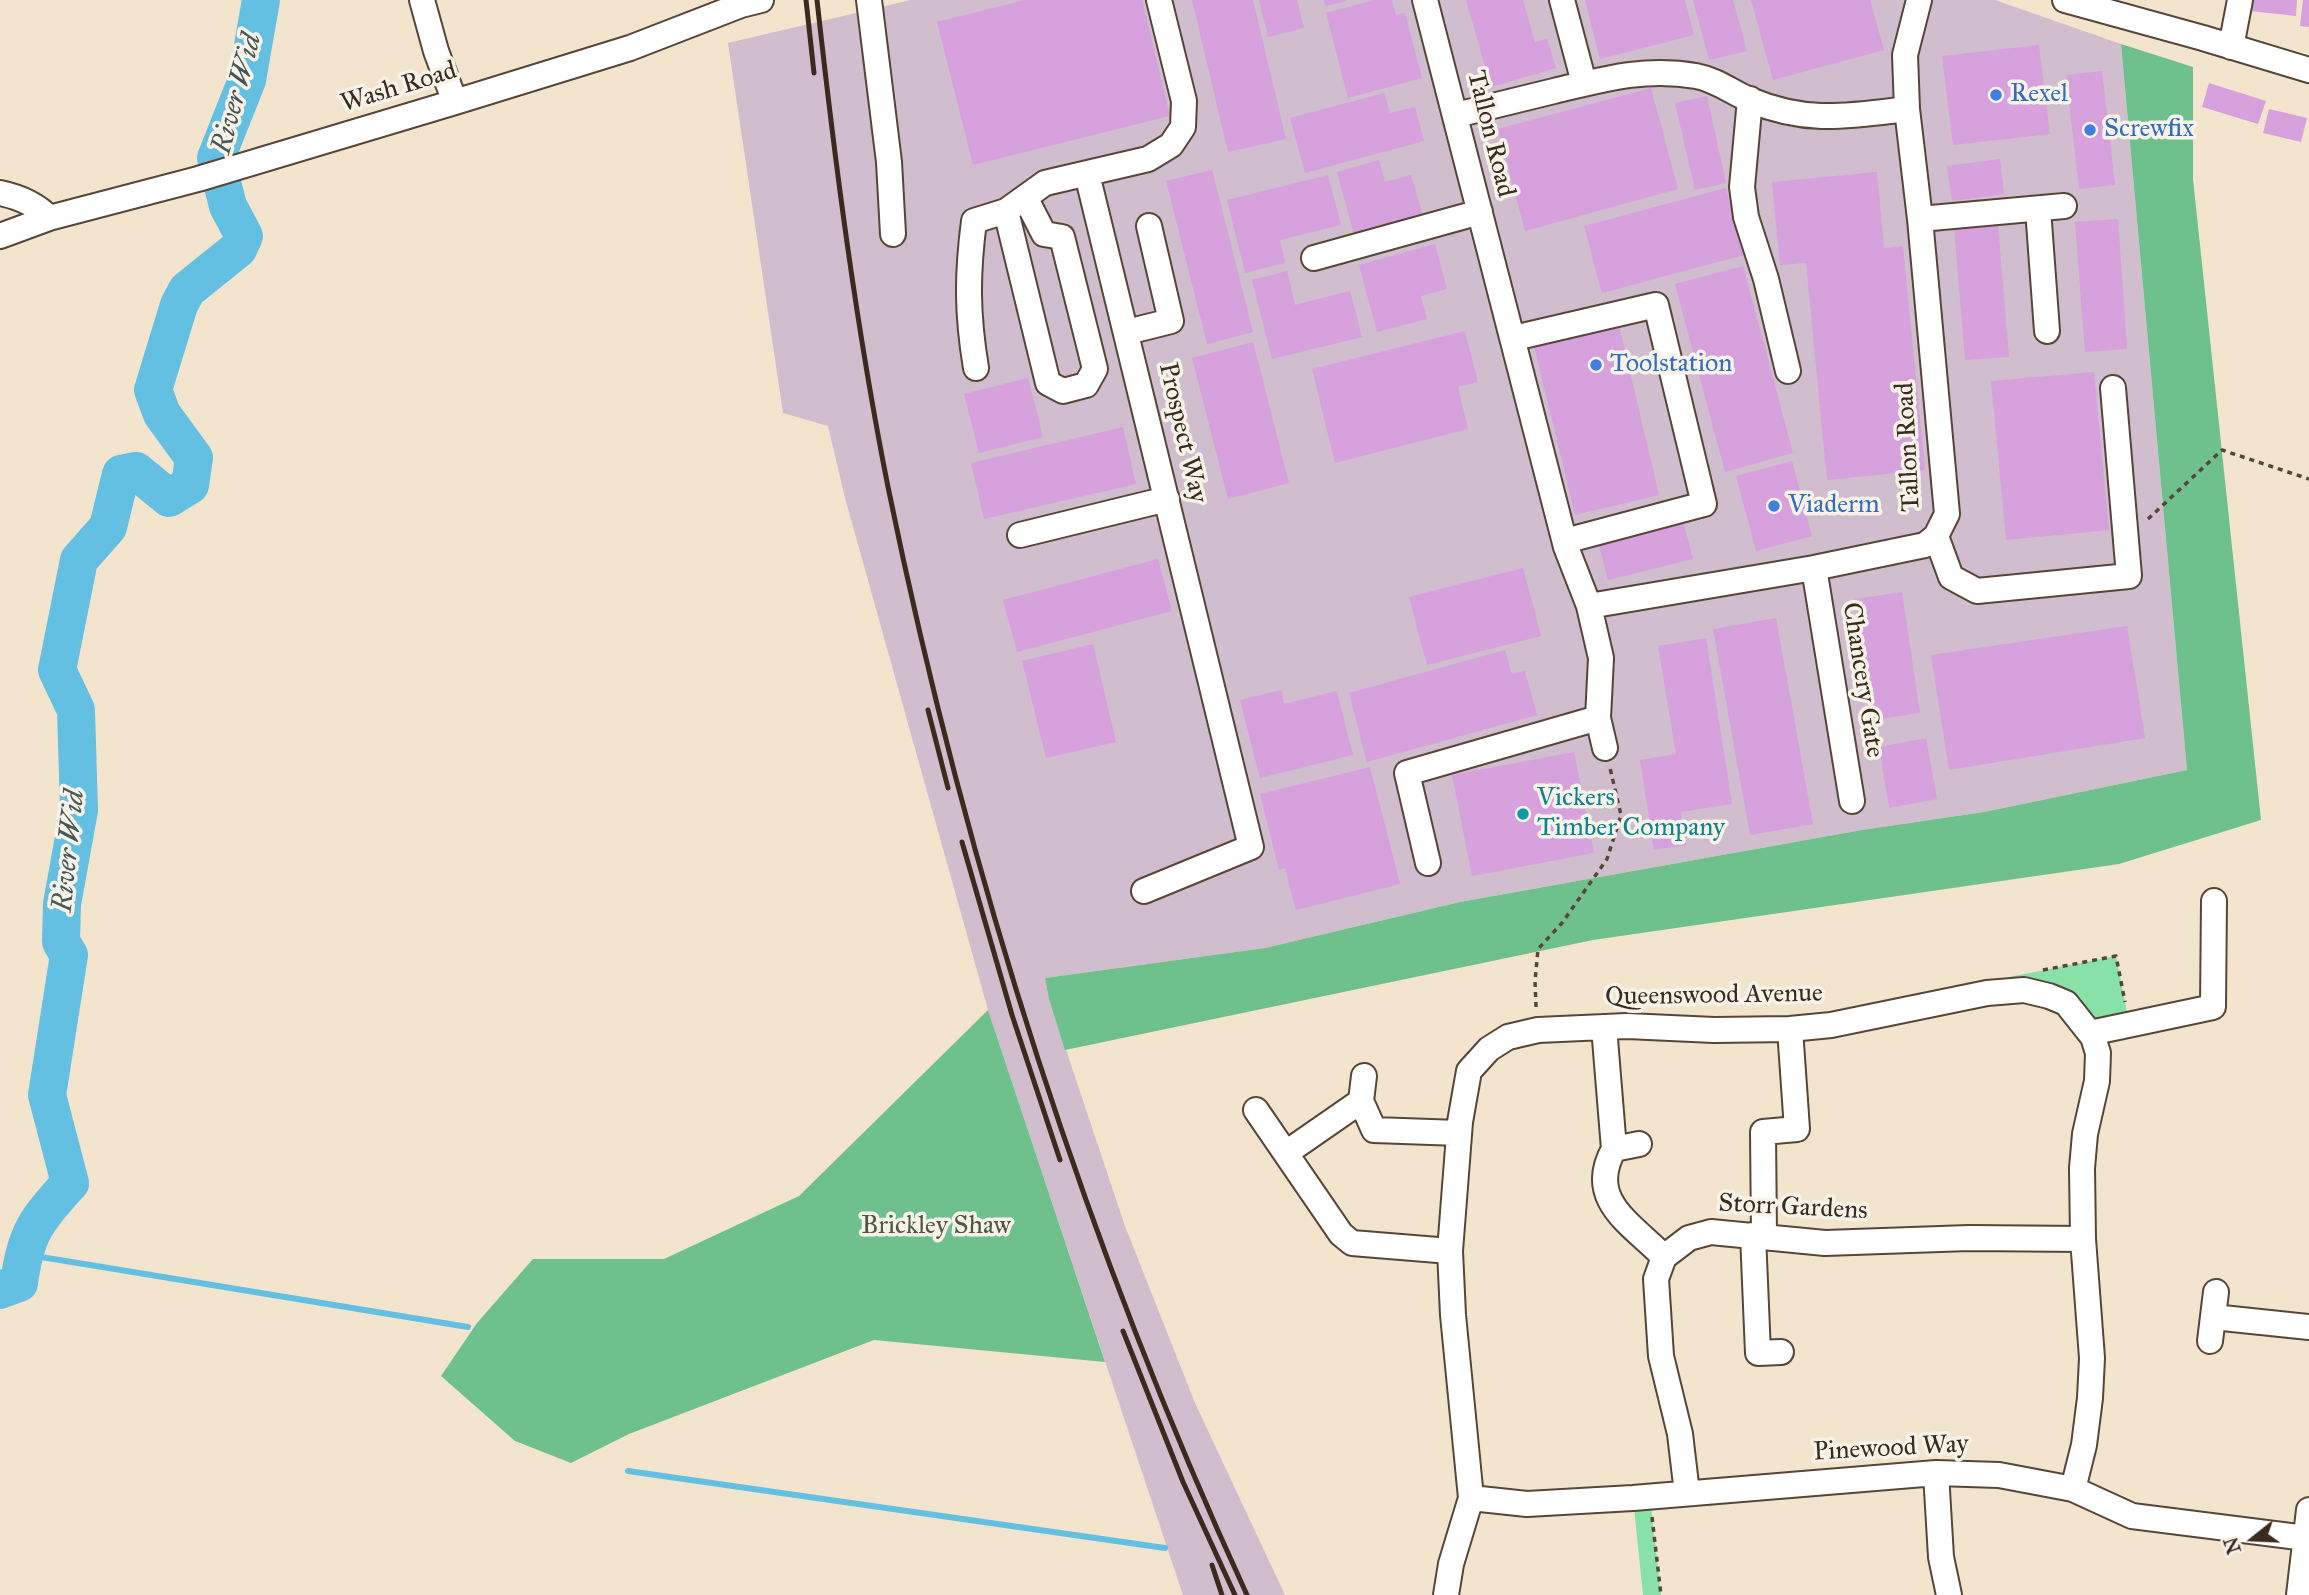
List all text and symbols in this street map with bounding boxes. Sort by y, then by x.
water label: River Wid [206,30,270,158]
street label: Wash Road [337,56,461,120]
street label: Tallon Road [1459,67,1521,201]
place label: Rexel [2010,79,2068,111]
marker: Rexel [1988,87,2004,103]
place label: Screwfix [2104,114,2194,146]
marker: Screwfix [2082,122,2098,138]
place label: Toolstation [1610,349,1732,381]
marker: Toolstation [1588,357,1604,373]
street label: Prospect Way [1151,360,1213,506]
street label: Tallon Road [1890,381,1928,513]
place label: Viaderm [1788,490,1880,522]
marker: Viaderm [1766,498,1782,514]
street label: Chancery Gate [1834,600,1890,760]
place label: Vickers Timber Company [1537,783,1725,844]
water label: River Wid [47,788,93,914]
marker: Vickers Timber Company [1515,806,1531,822]
street label: Queenswood Avenue [1605,979,1823,1013]
street label: Storr Gardens [1718,1189,1868,1227]
park label: Brickley Shaw [861,1211,1011,1243]
street label: Pinewood Way [1813,1429,1969,1469]
north arrow [2218,1504,2288,1574]
text: N [2219,1534,2246,1557]

